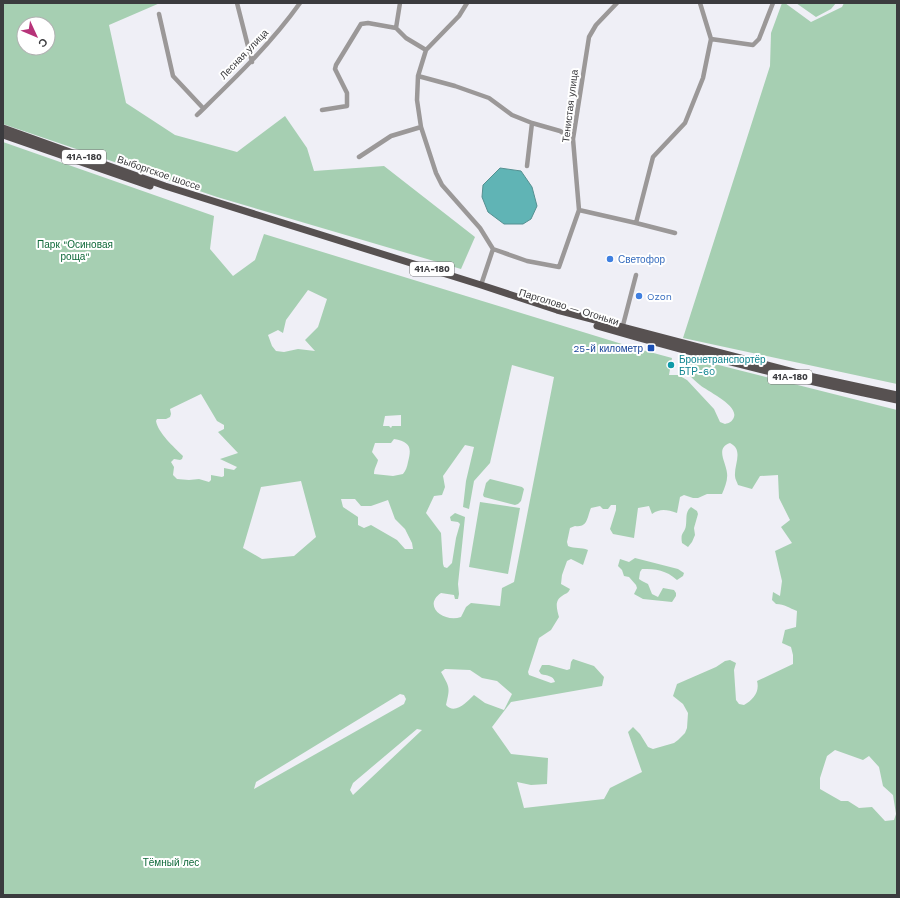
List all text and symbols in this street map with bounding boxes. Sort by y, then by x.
north arrow [16,16,56,56]
street label: Лесная улица [218,27,271,81]
text: С [35,35,50,50]
street label: Тенистая улица [560,68,580,143]
road number: 41А-180 [62,150,106,164]
street label: Выборгское шоссе [116,154,202,193]
park label: Парк "Осиновая роща" [37,239,113,262]
marker: Светофор [605,254,615,264]
place label: Светофор [618,254,665,265]
road number: 41А-180 [410,262,454,276]
street label: Парголово — Огоньки [518,287,620,327]
marker: Ozon [634,291,644,301]
place label: Ozon [647,291,672,302]
place label: 25-й километр [574,343,643,354]
marker: 25-й километр [646,343,656,353]
place label: Бронетранспортёр БТР-60 [679,354,766,377]
marker: Бронетранспортёр БТР-60 [666,360,676,370]
road number: 41А-180 [768,370,812,384]
park label: Тёмный лес [143,857,199,868]

